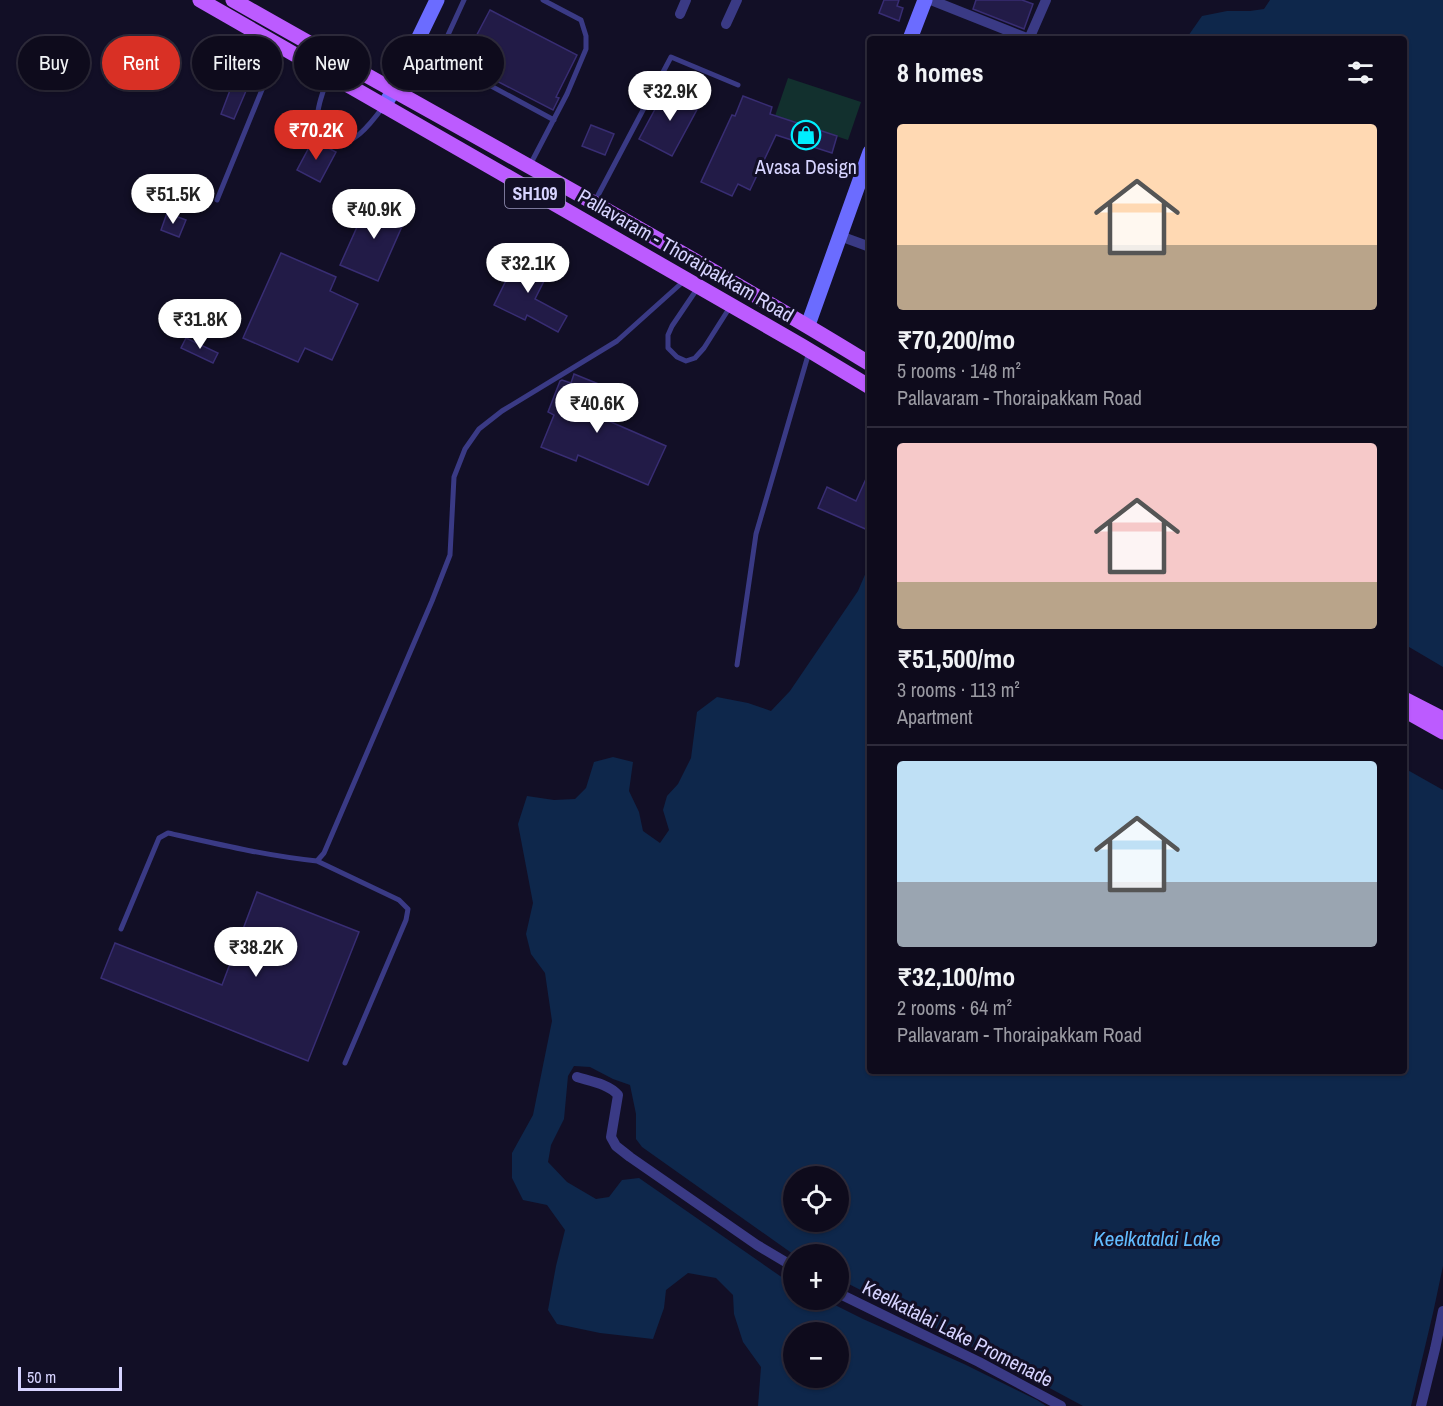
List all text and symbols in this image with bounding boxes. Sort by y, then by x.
chip: Buy [18,36,90,90]
chip: Rent [102,36,180,90]
chip: Filters [192,36,282,90]
chip: New [294,36,370,90]
chip: Apartment [382,36,504,90]
text: 8 homes [897,55,984,90]
icon: filters [1344,56,1377,89]
pin: ₹32.9K [621,71,719,122]
text: ₹32.9K [642,77,698,104]
pin: ₹70.2K [267,110,365,161]
text: ₹70.2K [288,116,344,143]
shop icon: Avasa Design [790,119,822,151]
place label: Avasa Design [754,153,857,180]
icon: home [1083,163,1191,271]
pin: ₹51.5K [124,174,222,225]
road number: SH109 [505,178,565,208]
text: ₹51.5K [145,180,201,207]
street label: Pallavaram - Thoraipakkam Road [573,182,799,328]
pin: ₹40.9K [325,189,423,240]
text: ₹40.9K [346,195,402,222]
pin: ₹32.1K [479,243,577,294]
text: ₹32.1K [500,249,556,276]
pin: ₹31.8K [151,299,249,350]
text: ₹31.8K [172,305,228,332]
text: ₹70,200/mo [897,322,1015,357]
text: 5 rooms · 148 m² [897,357,1021,384]
pin: ₹40.6K [548,383,646,434]
text: Pallavaram - Thoraipakkam Road [897,384,1142,411]
text: ₹40.6K [569,389,625,416]
icon: home [1083,482,1191,590]
text: ₹51,500/mo [897,641,1015,676]
text: 3 rooms · 113 m² [897,676,1020,703]
text: Apartment [897,703,973,730]
icon: home [1083,800,1191,908]
pin: ₹38.2K [207,927,305,978]
text: ₹38.2K [228,933,284,960]
text: ₹32,100/mo [897,959,1015,994]
text: 2 rooms · 64 m² [897,994,1012,1021]
text: Pallavaram - Thoraipakkam Road [897,1021,1142,1048]
map controls [783,1166,849,1388]
button: locate [783,1166,849,1232]
water label: Keelkatalai Lake [1093,1224,1221,1253]
button: + [783,1244,849,1310]
street label: Keelkatalai Lake Promenade [858,1273,1058,1393]
button: − [783,1322,849,1388]
scale bar [18,1364,122,1392]
text: 50 m [27,1366,56,1388]

